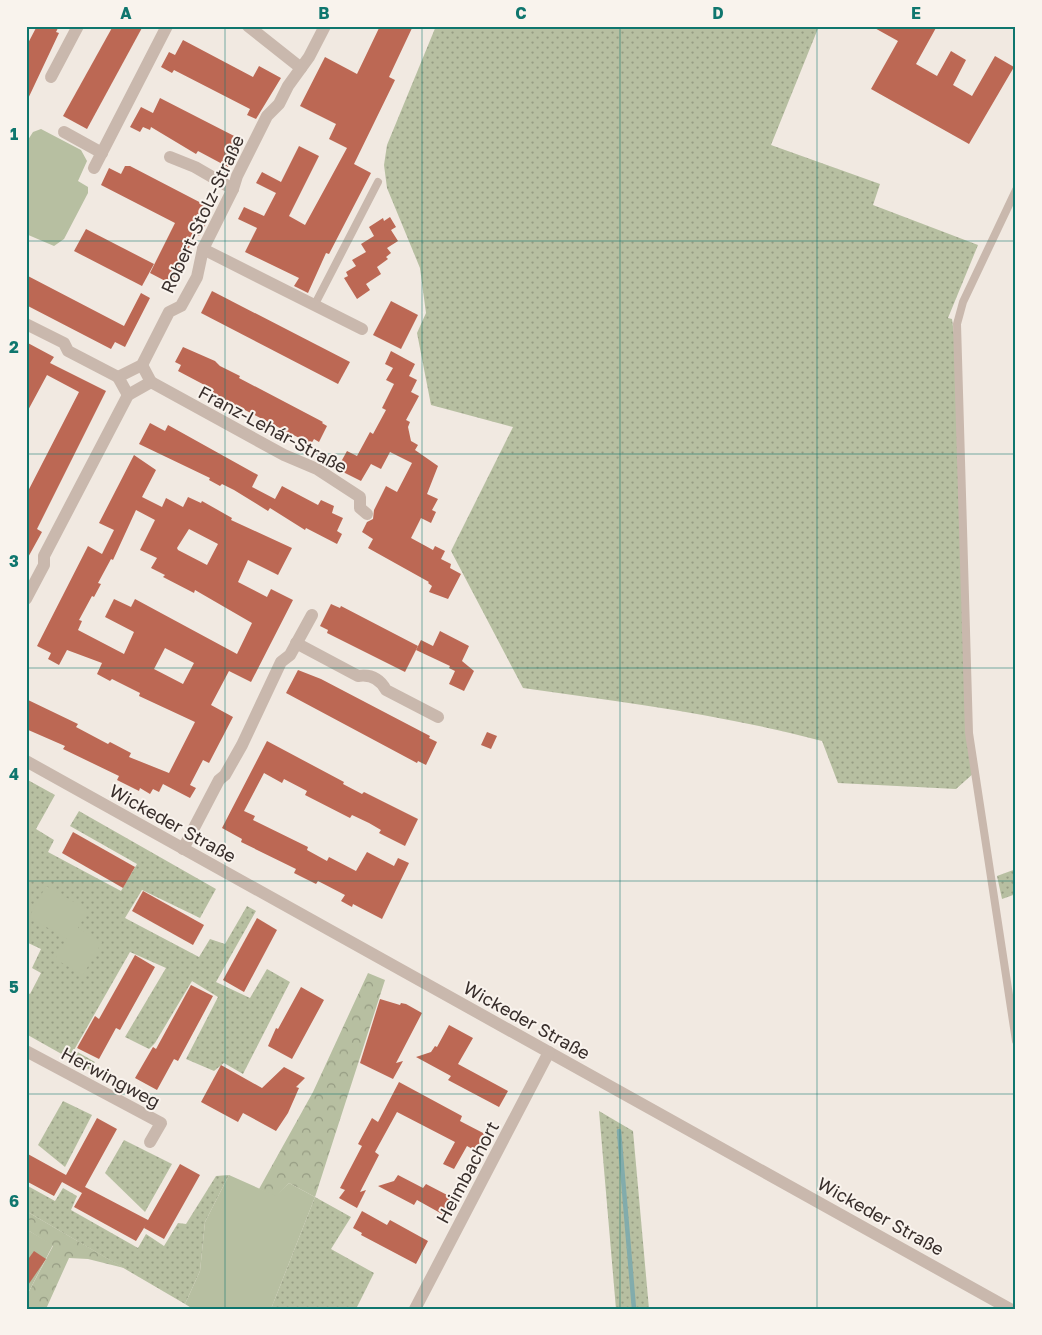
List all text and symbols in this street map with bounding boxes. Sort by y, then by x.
text: A [120,3,132,23]
text: B [318,3,330,23]
text: C [515,3,527,23]
text: D [712,3,724,23]
text: E [911,3,921,23]
text: 1 [10,124,18,144]
street label: Robert-Stolz-Straße [156,131,248,297]
text: 2 [9,337,19,357]
street label: Franz-Lehár-Straße [195,380,351,478]
text: 3 [9,551,19,571]
text: 4 [9,764,19,784]
street label: Wickeder Straße [106,779,240,867]
street label: Wickeder Straße [460,976,594,1064]
text: 5 [9,977,19,997]
street label: Herwingweg [58,1042,164,1112]
street label: Heimbachort [431,1117,503,1227]
street label: Wickeder Straße [814,1172,948,1260]
text: 6 [9,1191,19,1211]

